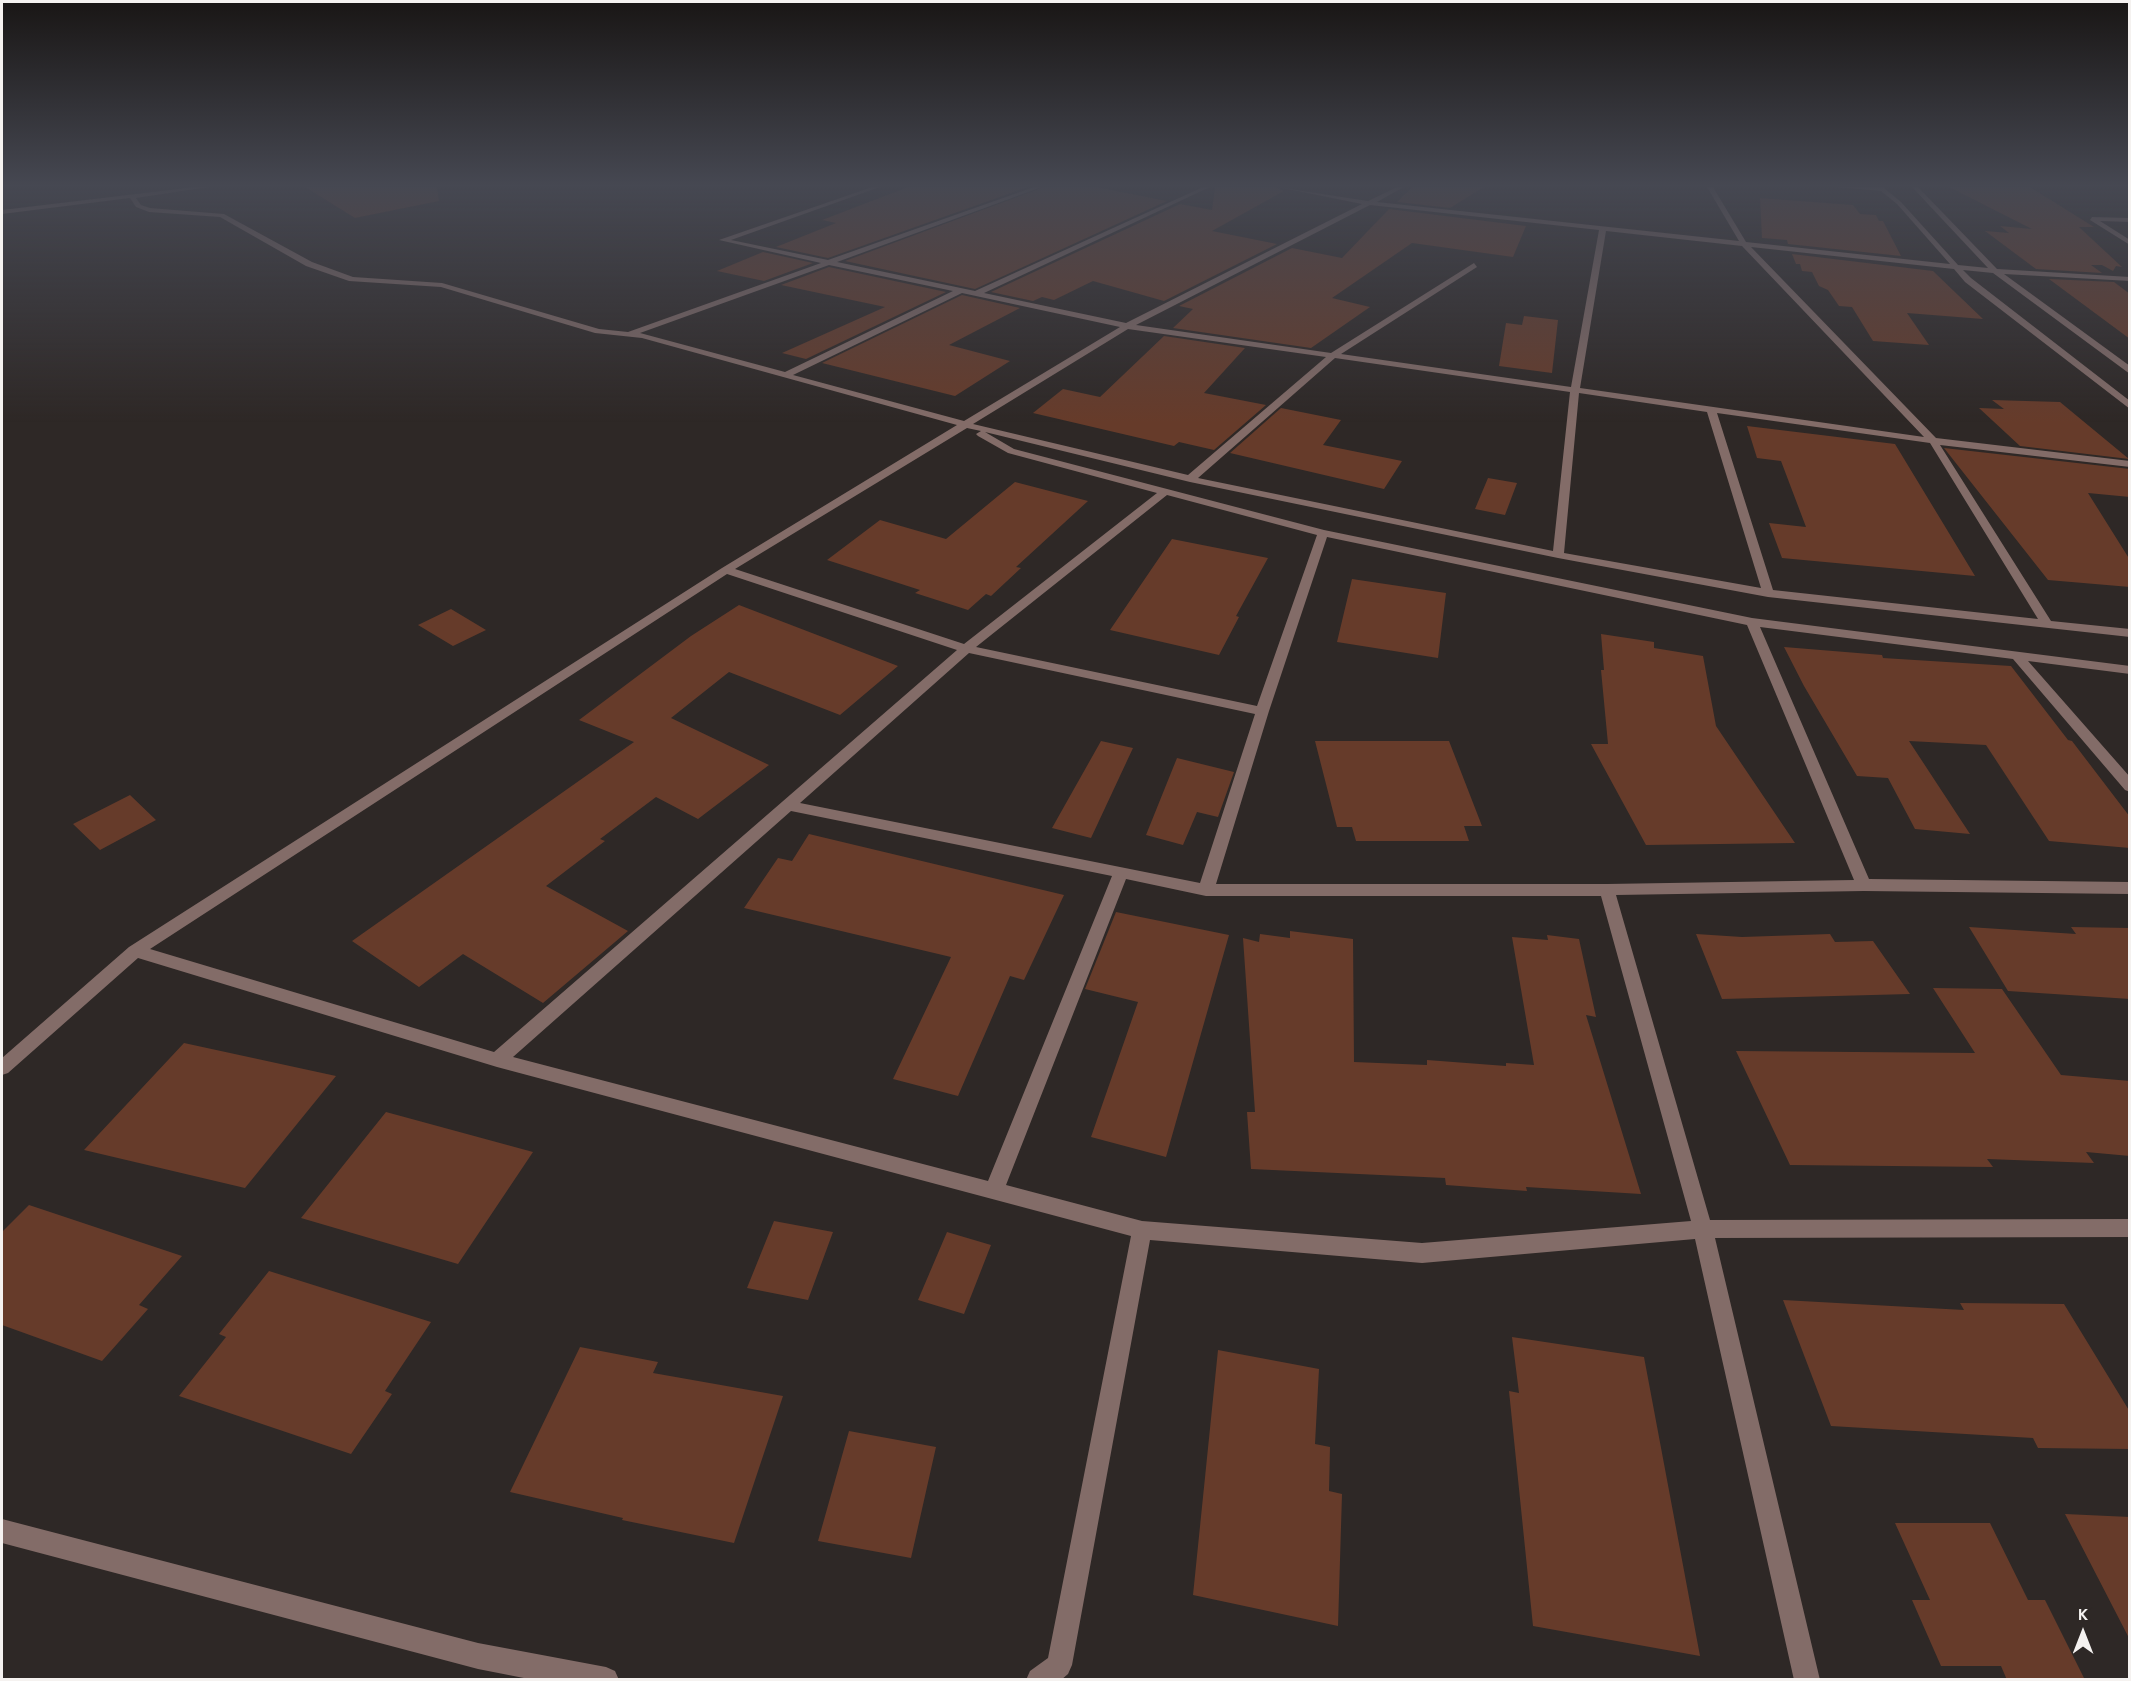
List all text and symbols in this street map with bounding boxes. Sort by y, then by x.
north arrow [2053,1603,2113,1663]
text: K [2078,1604,2088,1625]

